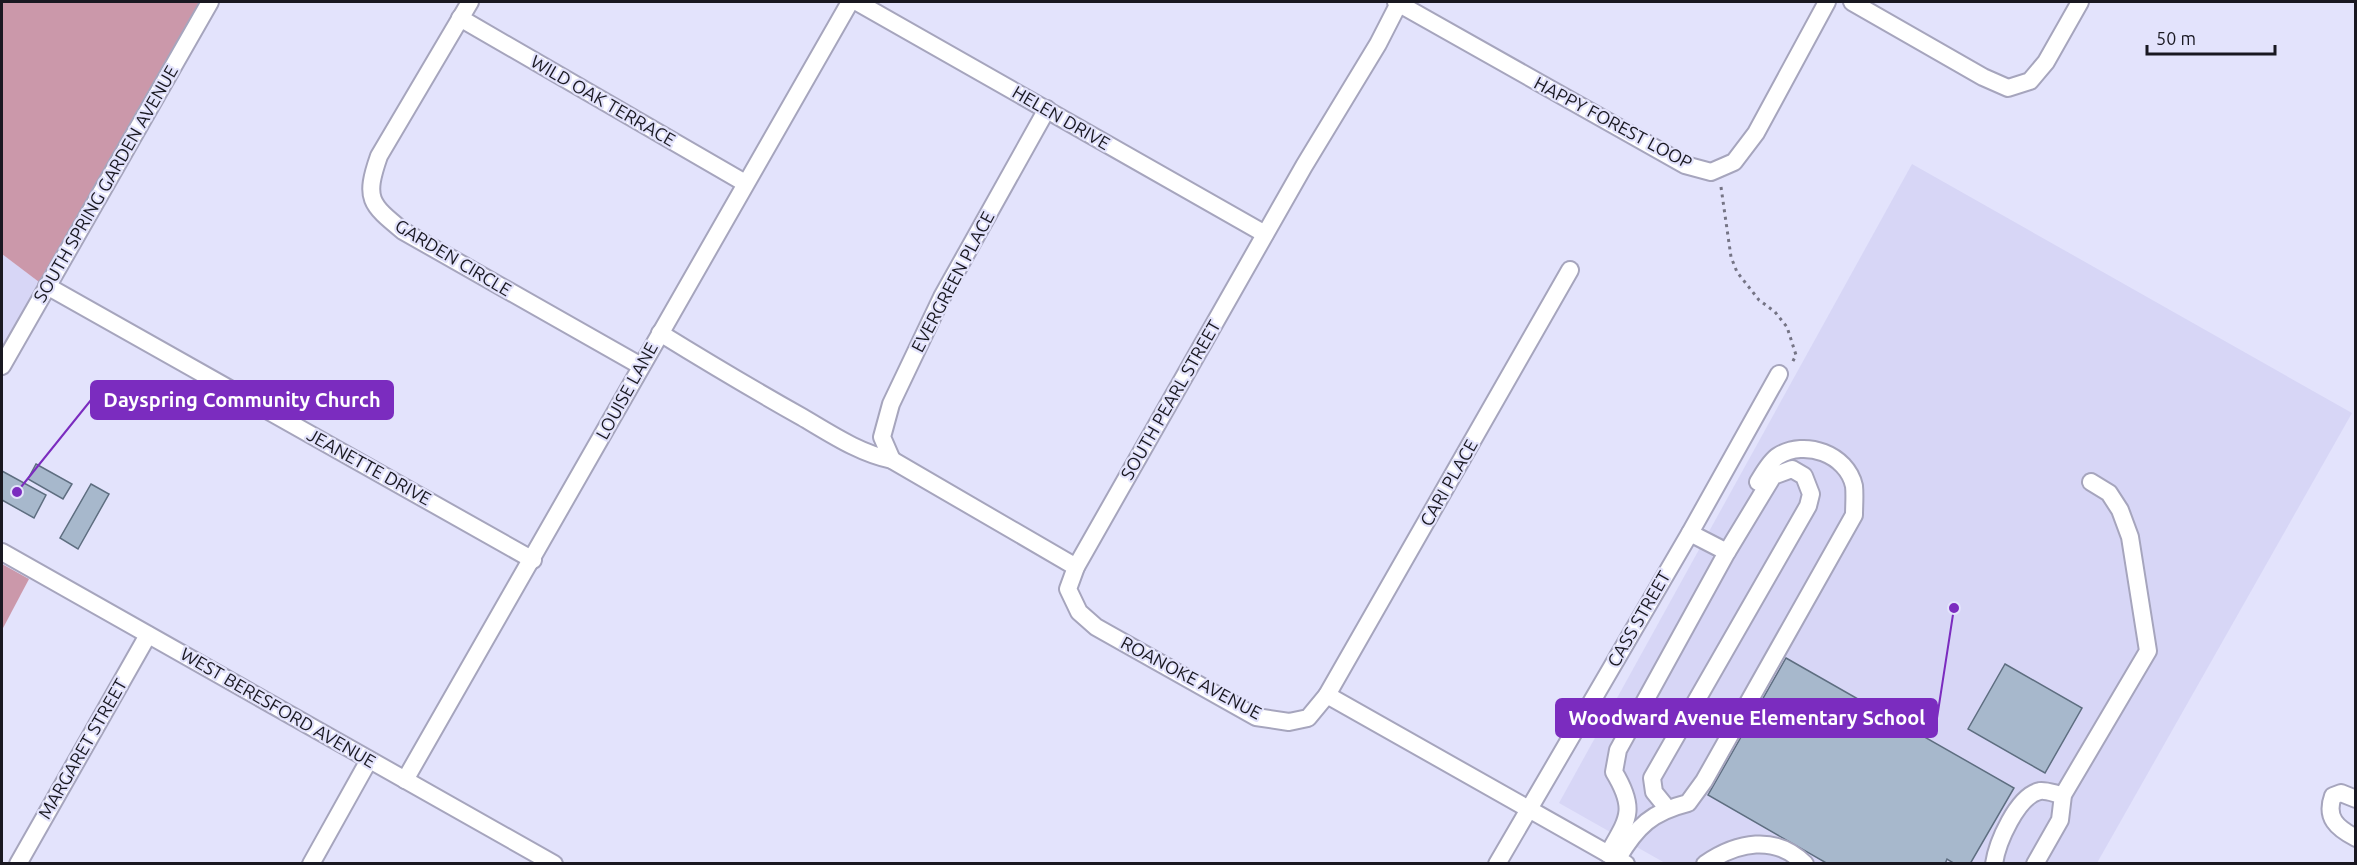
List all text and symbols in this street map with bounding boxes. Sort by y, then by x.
scale bar [2147,18,2274,56]
text: 50 m [2156,28,2196,48]
street label: WILD OAK TERRACE [528,51,679,150]
street label: SOUTH SPRING GARDEN AVENUE [29,62,181,305]
street label: HAPPY FOREST LOOP [1531,72,1696,172]
street label: HELEN DRIVE [1009,81,1114,153]
street label: EVERGREEN PLACE [907,208,998,355]
street label: GARDEN CIRCLE [392,215,515,300]
street label: SOUTH PEARL STREET [1116,316,1224,483]
street label: LOUISE LANE [591,339,661,442]
callout: Dayspring Community Church [91,381,393,419]
text: Dayspring Community Church [103,388,381,411]
street label: JEANETTE DRIVE [304,424,435,508]
street label: CARI PLACE [1415,436,1481,529]
street label: CASS STREET [1603,567,1674,670]
street label: ROANOKE AVENUE [1118,632,1265,723]
street label: WEST BERESFORD AVENUE [178,643,379,771]
street label: MARGARET STREET [34,675,130,822]
callout: Woodward Avenue Elementary School [1556,699,1937,737]
text: Woodward Avenue Elementary School [1569,706,1925,729]

